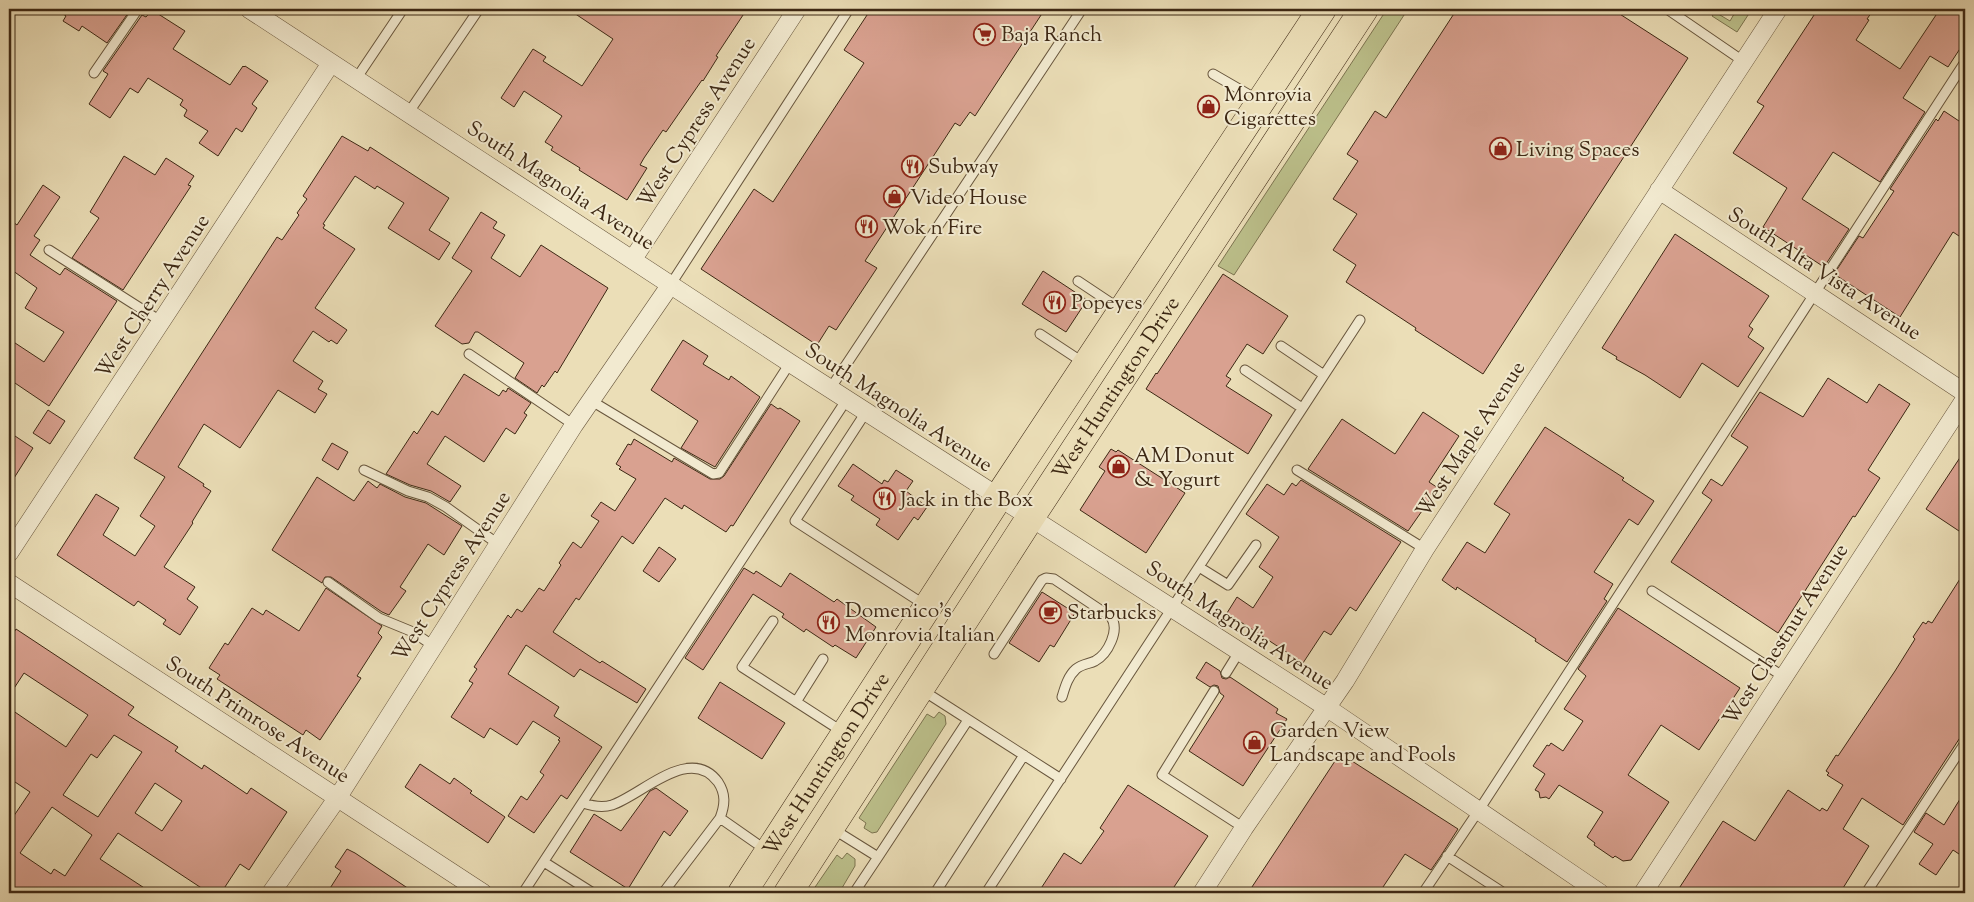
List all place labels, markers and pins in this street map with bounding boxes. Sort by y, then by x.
place label: Baja Ranch [1001,21,1102,51]
supermarket icon: Baja Ranch [973,22,997,46]
place label: Monrovia Cigarettes [1224,81,1316,135]
shop icon: Monrovia Cigarettes [1196,94,1220,118]
place label: Living Spaces [1516,136,1639,166]
shop icon: Living Spaces [1488,137,1512,161]
place label: Subway [928,153,999,183]
restaurant icon: Subway [900,154,924,178]
place label: Video House [910,184,1027,214]
shop icon: Video House [882,185,906,209]
place label: Wok n Fire [882,214,982,244]
restaurant icon: Wok n Fire [854,215,878,239]
place label: Popeyes [1071,289,1142,319]
restaurant icon: Popeyes [1043,290,1067,314]
place label: AM Donut & Yogurt [1134,442,1234,496]
shop icon: AM Donut & Yogurt [1106,455,1130,479]
place label: Jack in the Box [899,486,1033,516]
restaurant icon: Jack in the Box [872,487,896,511]
place label: Domenico's Monrovia Italian [845,597,995,651]
place label: Starbucks [1067,599,1156,629]
cafe icon: Starbucks [1039,600,1063,624]
restaurant icon: Domenico's Monrovia Italian [817,610,841,634]
place label: Garden View Landscape and Pools [1270,717,1456,771]
shop icon: Garden View Landscape and Pools [1242,730,1266,754]

